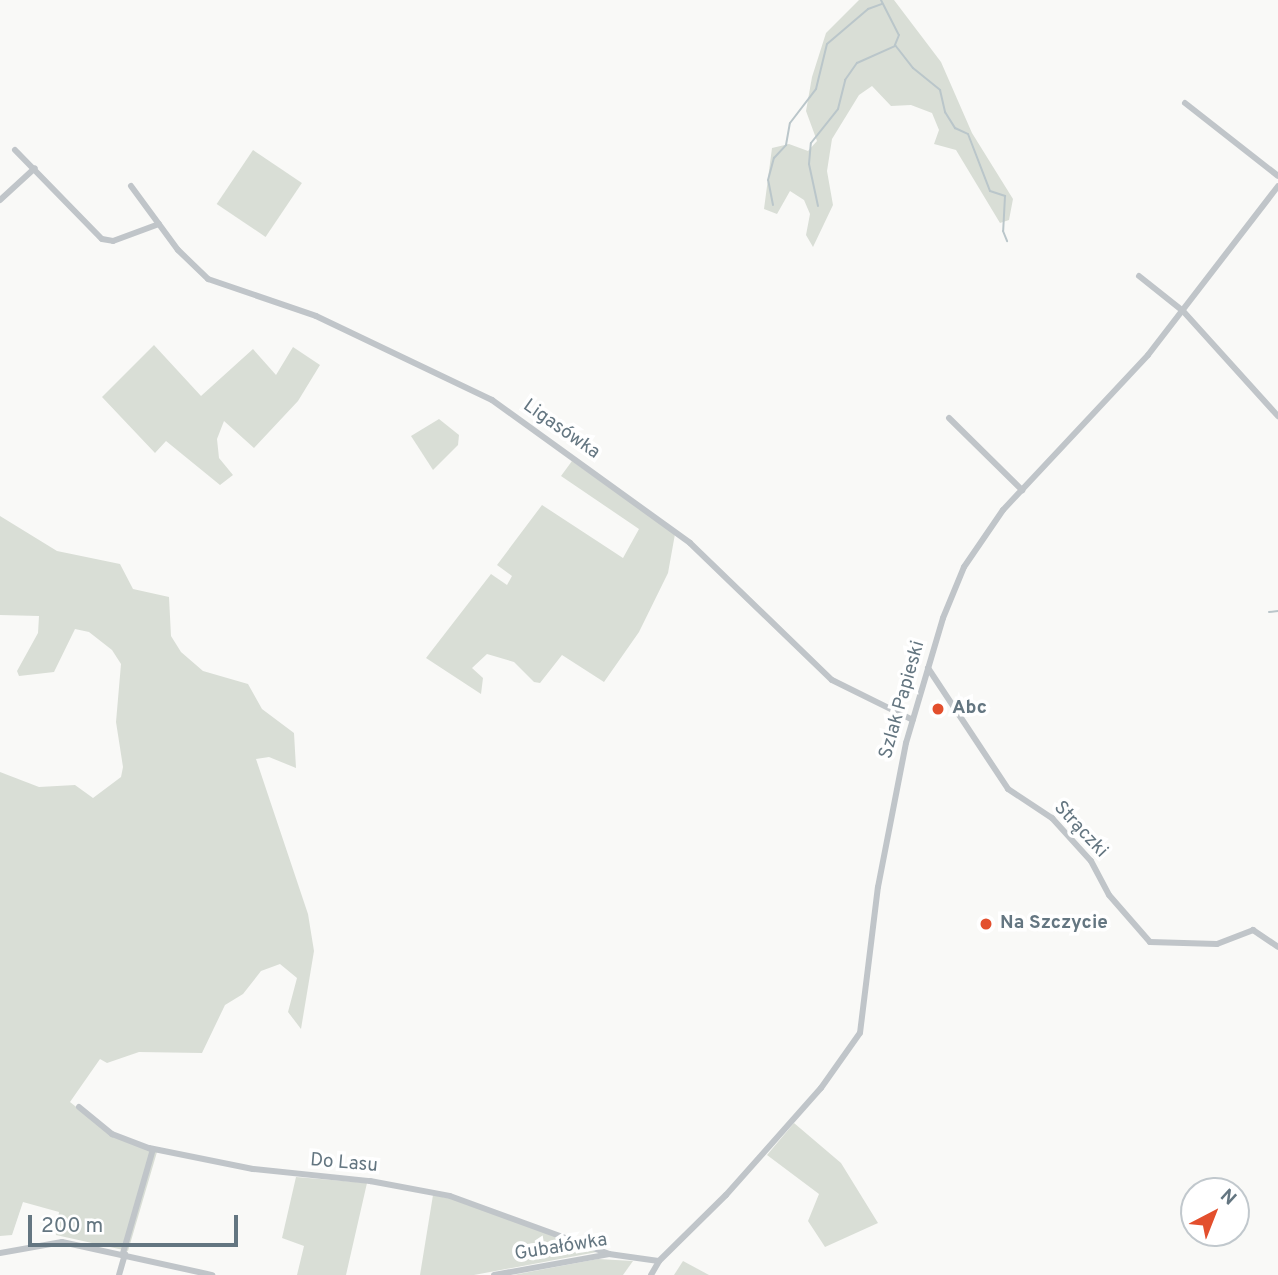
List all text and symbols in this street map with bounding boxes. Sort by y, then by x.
street label: Ligasówka [518,395,604,465]
street label: Szlak Papieski [875,638,931,762]
place label: Abc [952,698,987,720]
marker: Abc [930,701,946,717]
street label: Strączki [1048,797,1112,863]
place label: Na Szczycie [1000,913,1108,935]
marker: Na Szczycie [978,916,994,932]
street label: Do Lasu [309,1150,379,1178]
north arrow [1180,1177,1250,1247]
text: N [1215,1184,1241,1211]
scale bar [32,1202,242,1246]
text: 200 m [41,1213,103,1240]
street label: Gubałówka [513,1229,609,1267]

